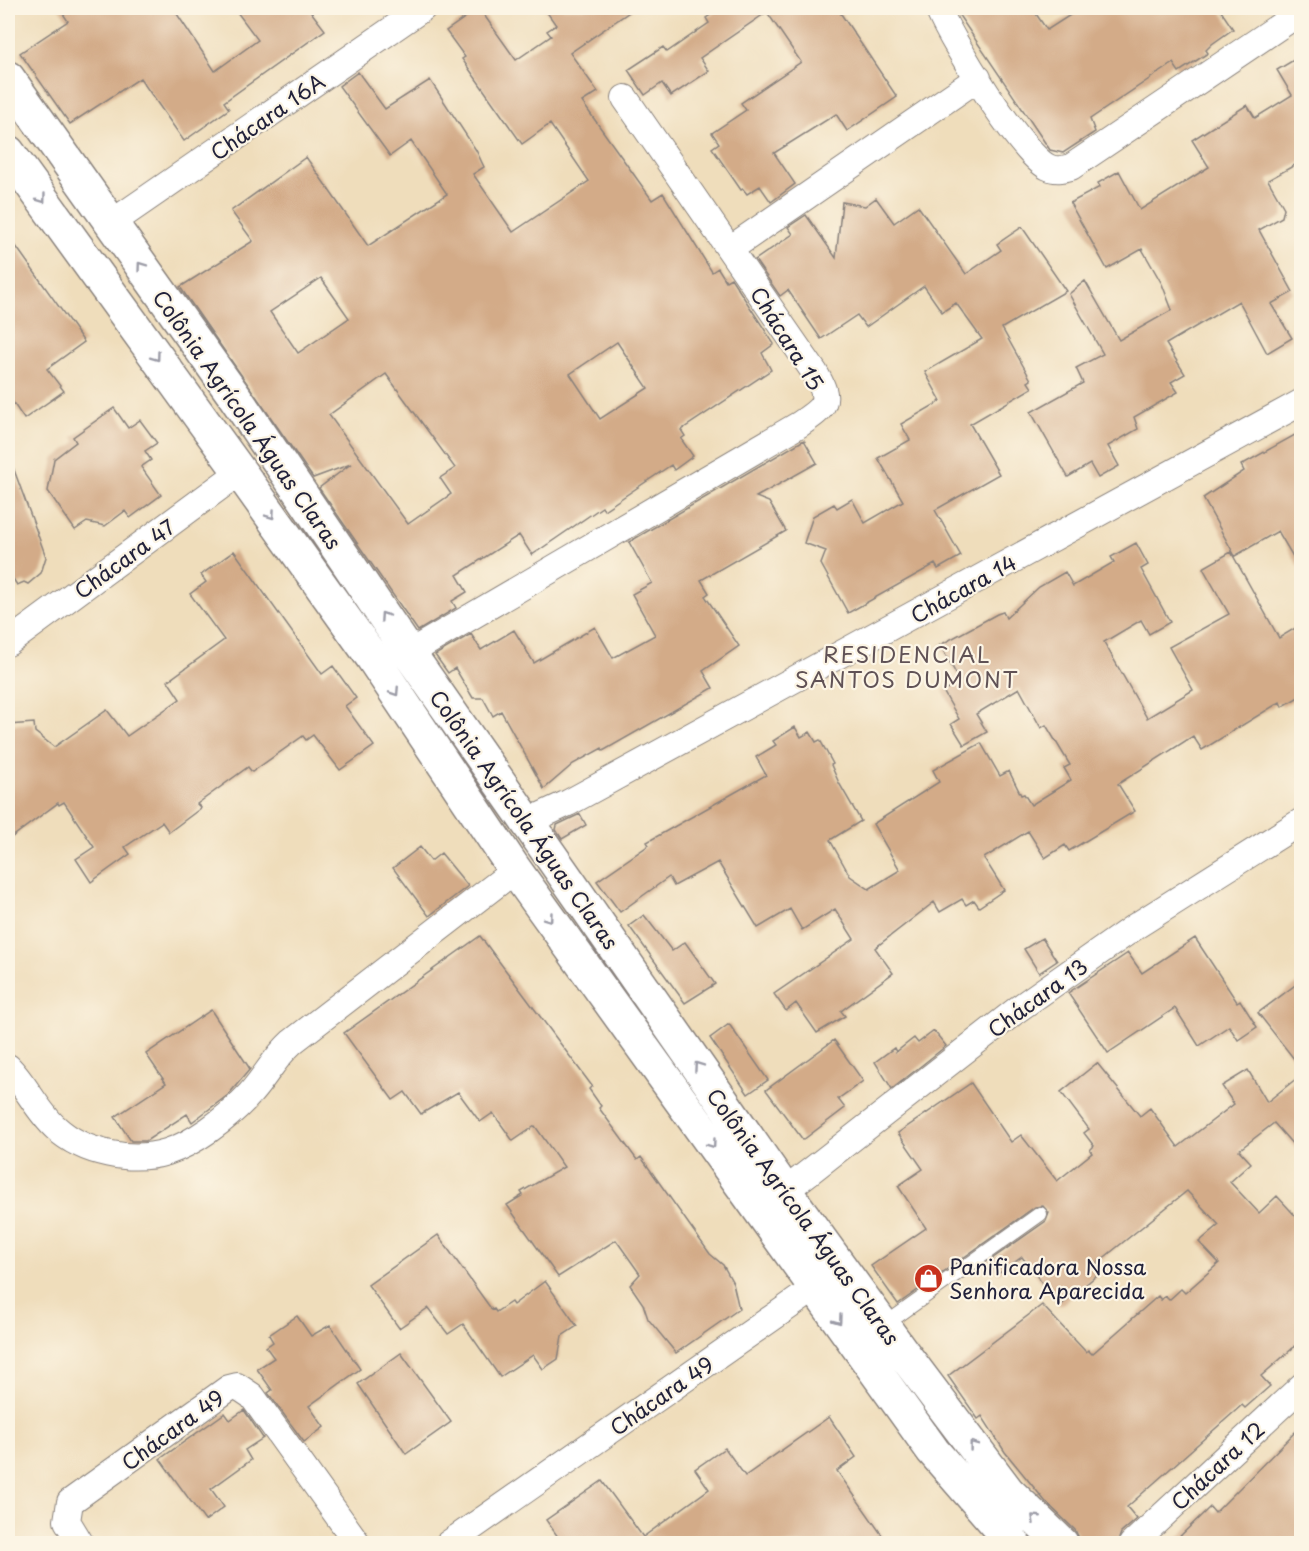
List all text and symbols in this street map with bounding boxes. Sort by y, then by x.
street label: Chácara 16A [203,65,331,167]
one-way arrow [35,193,46,204]
one-way arrow [137,262,148,273]
street label: Chácara 15 [743,280,833,396]
street label: Colônia Agrícola Águas Claras [146,283,350,555]
one-way arrow [149,351,160,362]
one-way arrow [264,509,275,520]
street label: Chácara 47 [67,510,181,606]
street label: Chácara 14 [904,546,1022,630]
one-way arrow [380,612,391,623]
district label: RESIDENCIAL SANTOS DUMONT [795,637,1019,695]
street label: Colônia Agrícola Águas Claras [423,683,627,955]
one-way arrow [387,686,399,696]
one-way arrow [542,911,553,922]
street label: Chácara 13 [980,950,1094,1044]
one-way arrow [694,1062,705,1073]
street label: Colônia Agrícola Águas Claras [700,1081,908,1351]
one-way arrow [705,1138,716,1149]
place label: Panificadora Nossa Senhora Aparecida [949,1250,1147,1306]
shop icon: Panificadora Nossa Senhora Aparecida [912,1262,944,1294]
one-way arrow [831,1313,842,1324]
street label: Chácara 49 [603,1347,719,1443]
street label: Chácara 49 [114,1381,230,1477]
street label: Chácara 12 [1163,1413,1271,1517]
one-way arrow [969,1441,980,1452]
one-way arrow [1031,1514,1042,1525]

